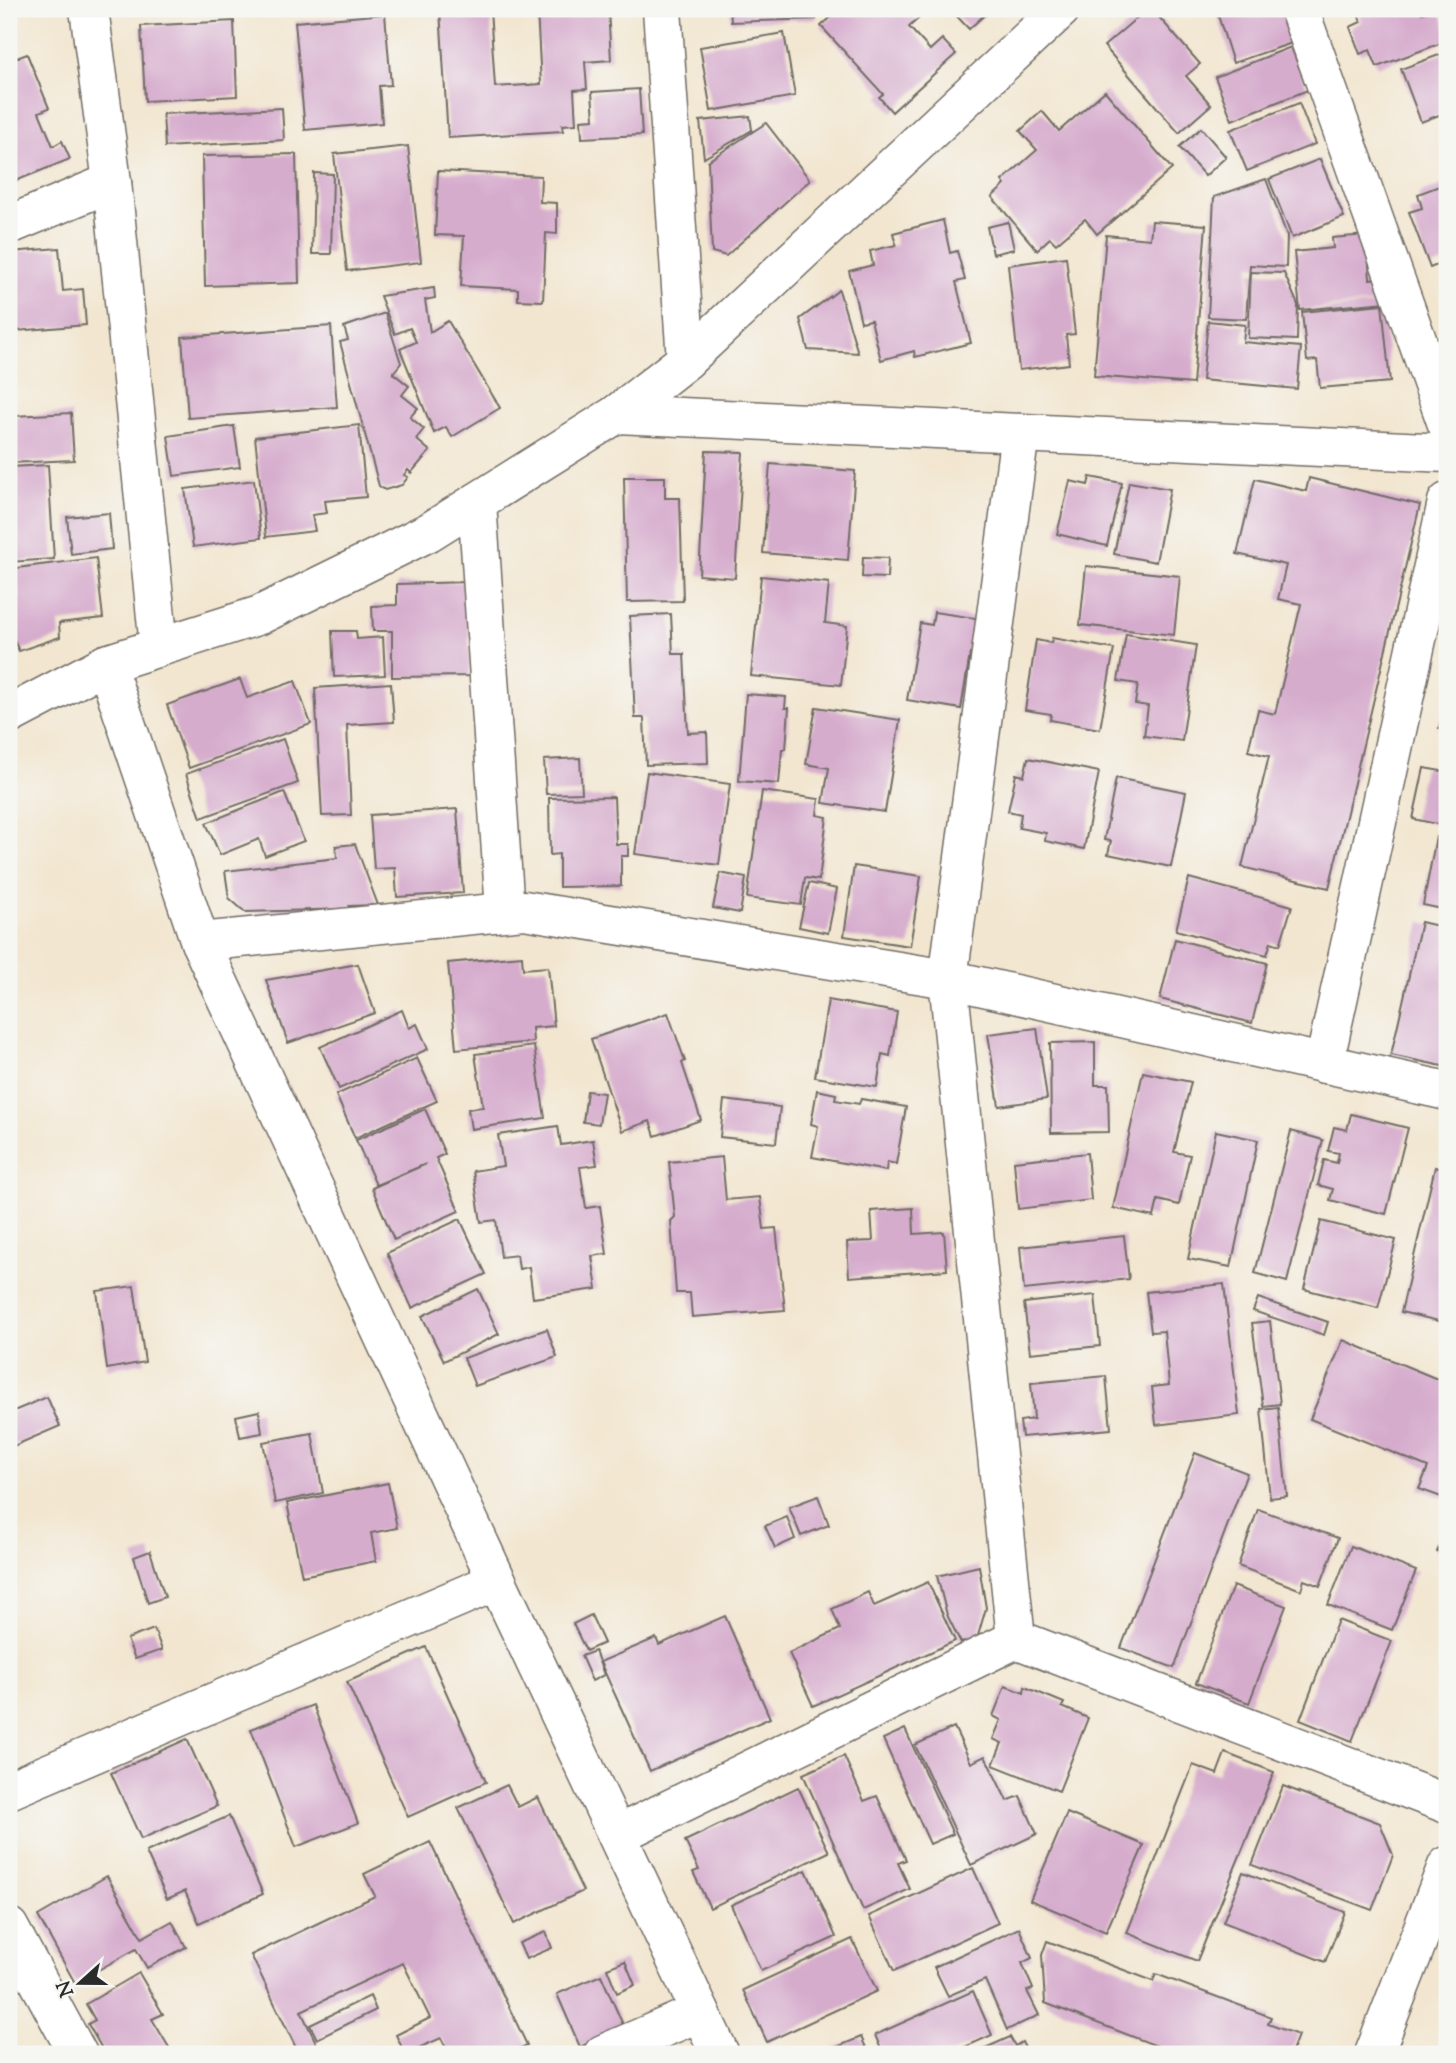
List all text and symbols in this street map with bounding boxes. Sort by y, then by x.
north arrow [46,1948,116,2018]
text: N [51,1976,82,2000]

